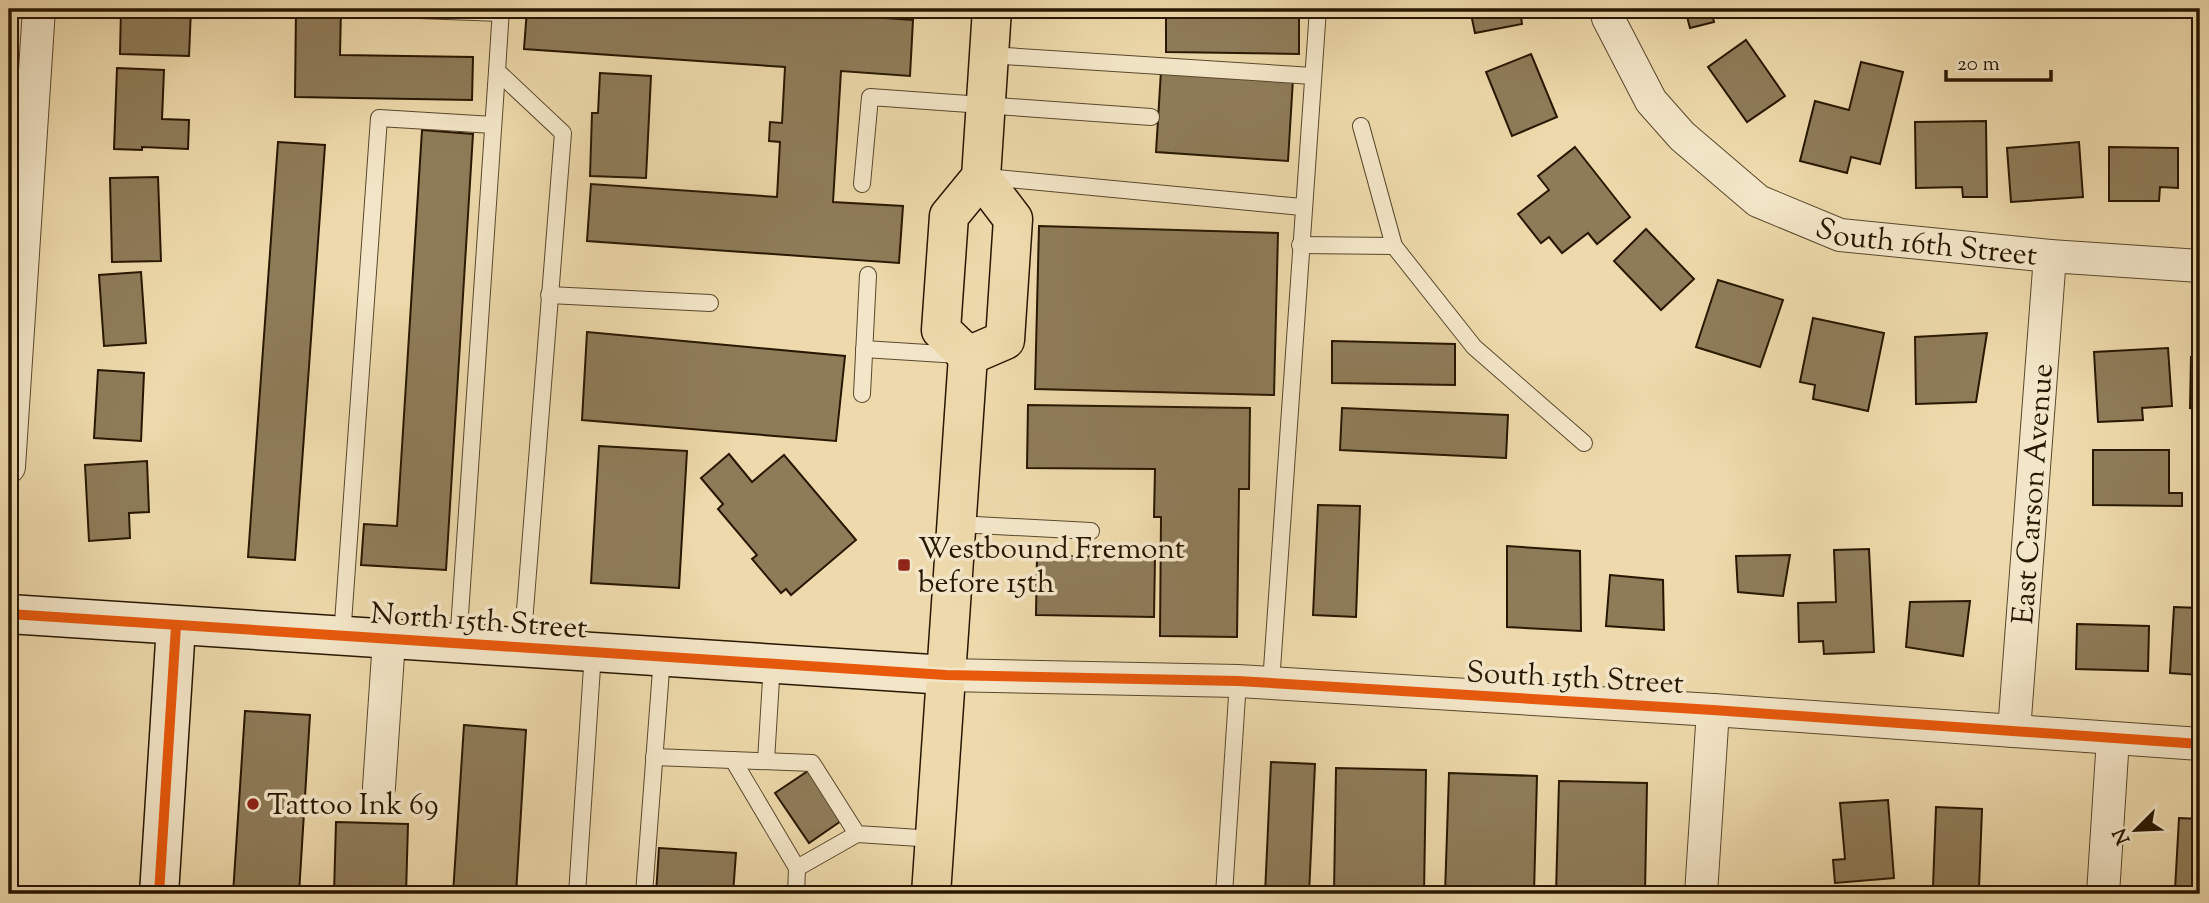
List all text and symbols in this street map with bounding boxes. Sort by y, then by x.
scale bar [1946,38,2052,82]
text: 20 m [1957,50,2000,80]
street label: South 16th Street [1808,208,2039,279]
street label: East Carson Avenue [2003,362,2066,626]
place label: Westbound Fremont before 15th [918,529,1185,606]
marker: Westbound Fremont before 15th [896,557,912,573]
street label: North 15th Street [369,593,589,652]
street label: South 15th Street [1465,652,1685,707]
place label: Tattoo Ink 69 [267,785,439,828]
north arrow [2100,794,2170,864]
marker: Tattoo Ink 69 [245,796,261,812]
text: N [2107,823,2138,848]

